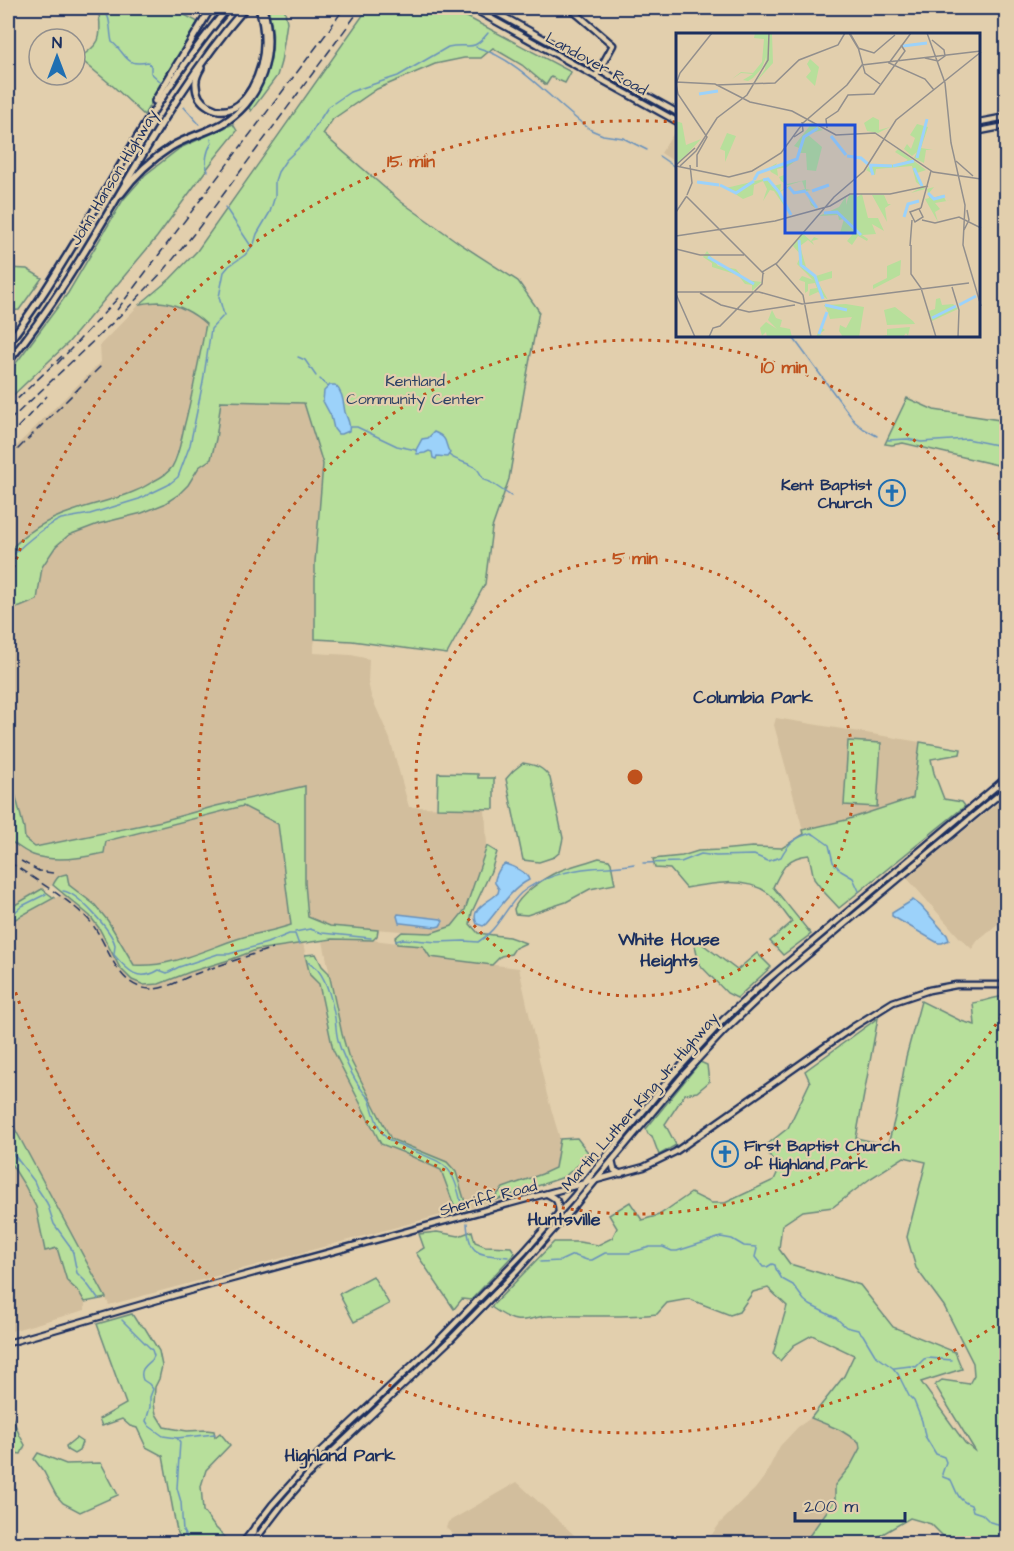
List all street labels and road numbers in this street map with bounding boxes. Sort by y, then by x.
street label: Landover Road [542,27,651,101]
street label: John Hanson Highway [64,105,164,250]
street label: Martin Luther King Jr. Highway [556,1008,724,1196]
street label: Sheriff Road [437,1174,540,1222]

